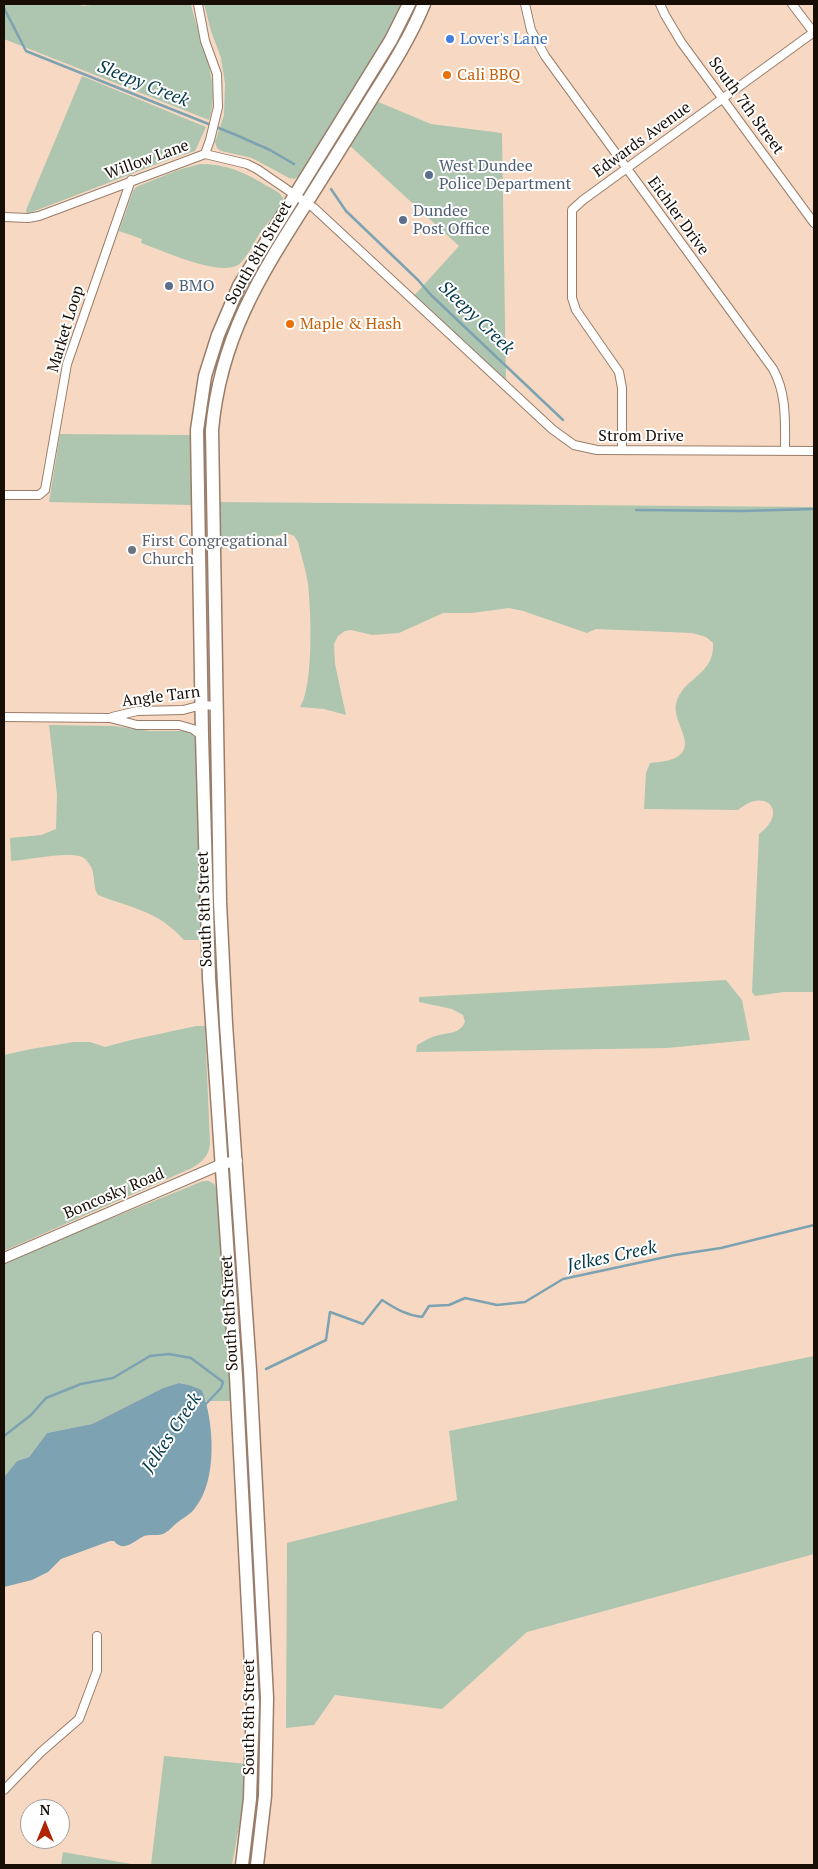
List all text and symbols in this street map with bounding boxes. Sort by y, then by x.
place label: Lover's Lane [460,29,548,49]
marker: Lover's Lane [444,33,456,45]
street label: South 7th Street [704,54,788,158]
water label: Sleepy Creek [94,56,192,112]
place label: Cali BBQ [457,65,520,85]
marker: Cali BBQ [441,69,453,81]
street label: Edwards Avenue [589,98,695,182]
street label: Willow Lane [102,136,192,184]
place label: West Dundee Police Department [439,156,572,194]
marker: West Dundee Police Department [423,169,435,181]
street label: Eichler Drive [643,173,713,259]
street label: South 8th Street [222,198,296,308]
place label: Dundee Post Office [413,201,490,239]
marker: Dundee Post Office [397,214,409,226]
place label: BMO [179,276,215,296]
water label: Sleepy Creek [434,277,518,359]
marker: BMO [163,280,175,292]
street label: Market Loop [44,283,88,375]
place label: Maple & Hash [300,314,402,334]
marker: Maple & Hash [284,318,296,330]
street label: Strom Drive [598,426,684,446]
place label: First Congregational Church [142,531,288,569]
marker: First Congregational Church [126,544,138,556]
street label: Angle Tarn [121,683,201,711]
street label: South 8th Street [193,851,217,967]
street label: Boncosky Road [61,1164,167,1224]
water label: Jelkes Creek [565,1237,659,1277]
street label: South 8th Street [217,1254,243,1372]
water label: Jelkes Creek [138,1389,206,1477]
street label: South 8th Street [239,1659,259,1775]
north arrow [20,1799,70,1849]
text: N [40,1800,50,1819]

